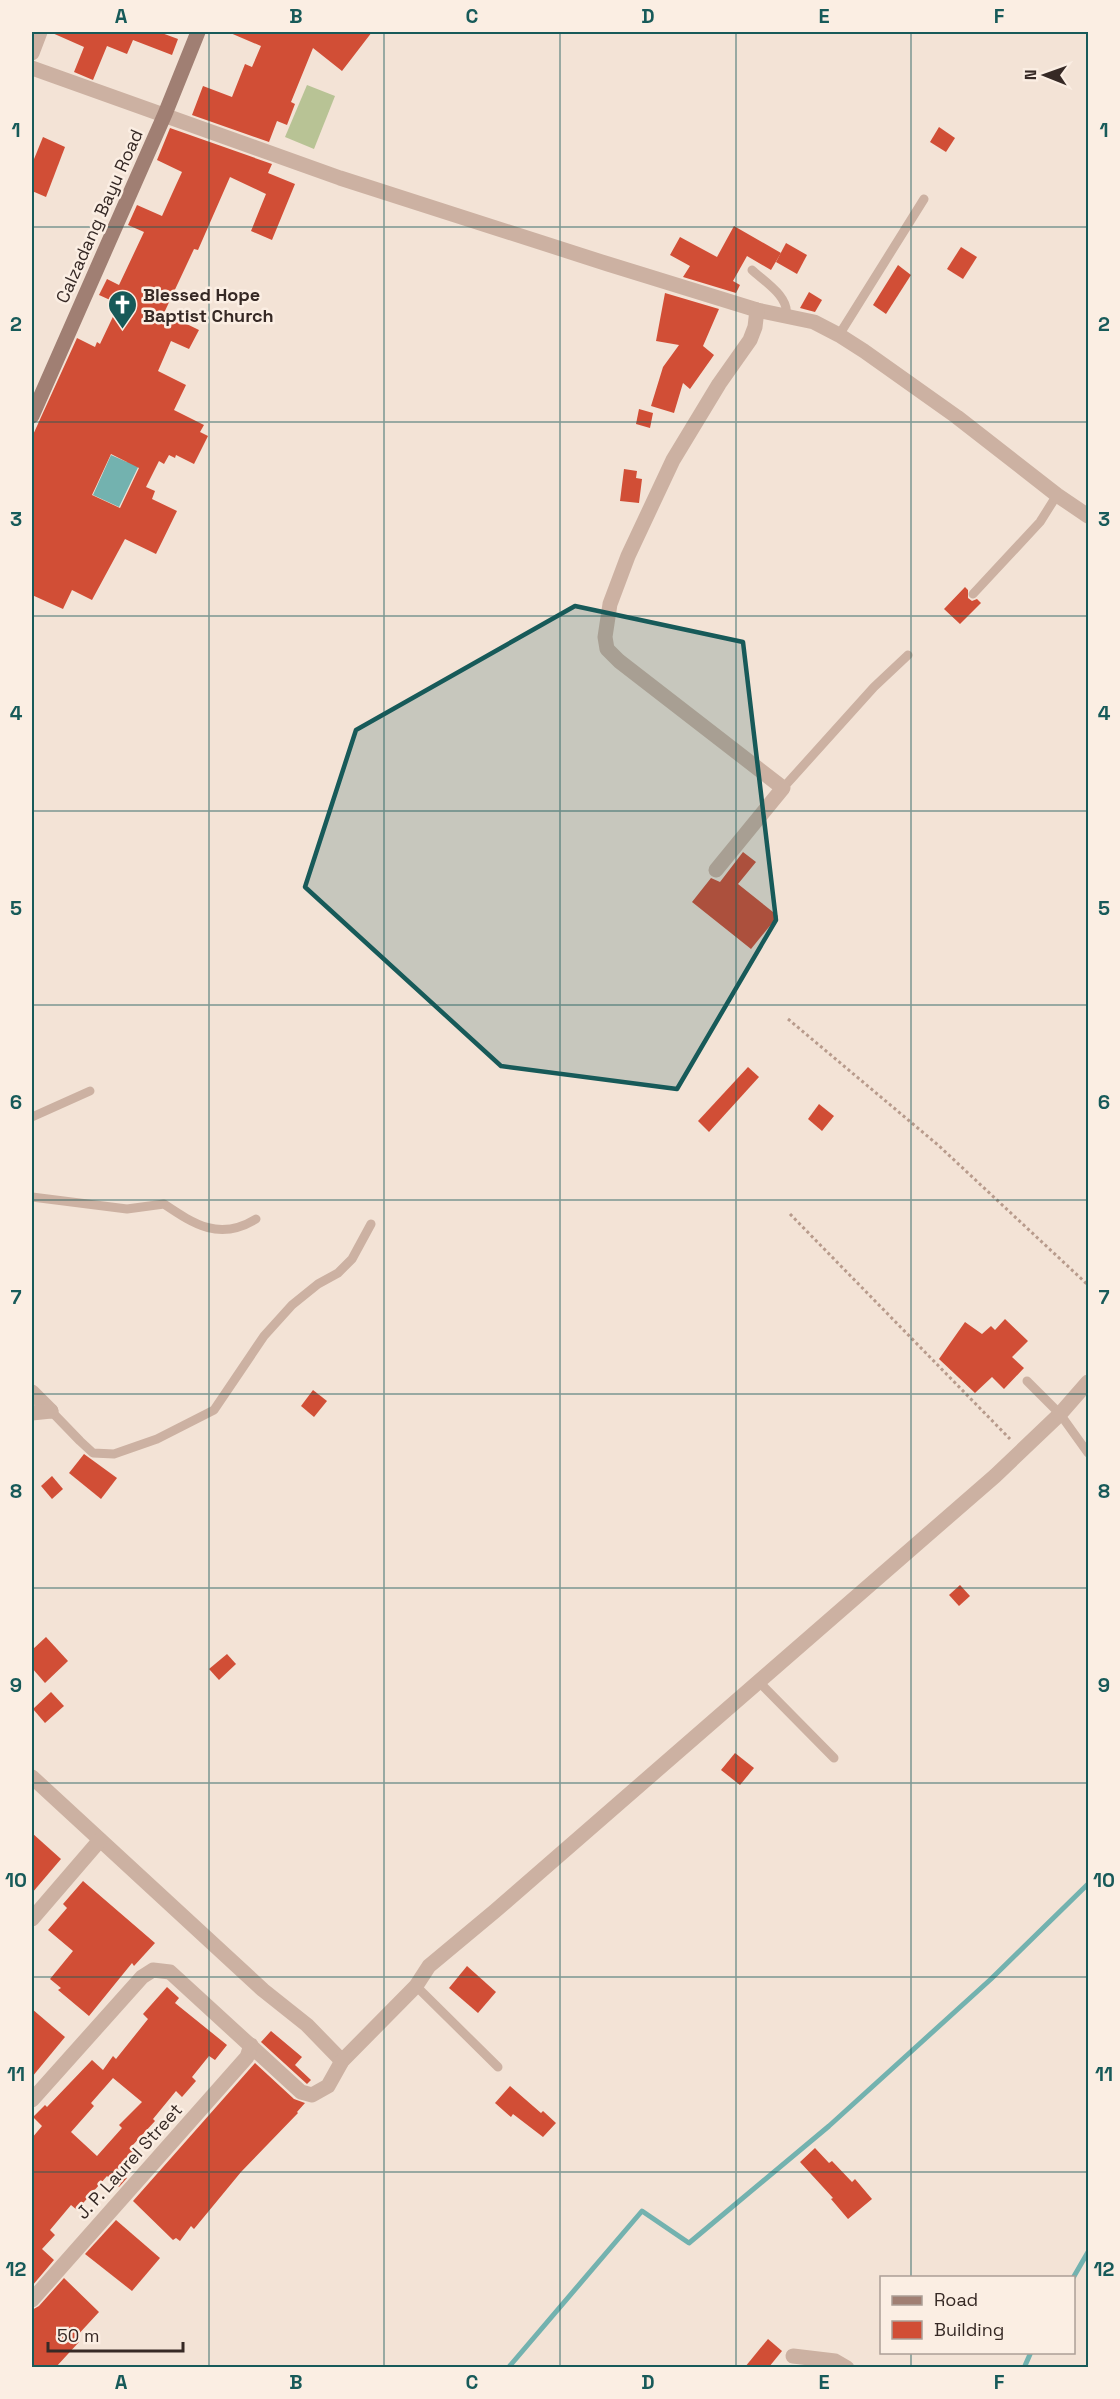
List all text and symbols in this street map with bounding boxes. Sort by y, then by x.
text: A [115,3,128,29]
text: B [289,3,303,29]
text: C [466,3,479,29]
text: D [641,3,655,29]
text: E [818,3,830,29]
text: F [994,3,1005,29]
north arrow [1015,45,1075,105]
text: N [1020,69,1041,80]
text: 1 [11,117,21,143]
text: 1 [1099,117,1109,143]
street label: Calzadang Bayu Road [50,126,148,306]
place label: Blessed Hope Baptist Church [143,283,274,327]
church icon: Blessed Hope Baptist Church [106,288,138,330]
text: 2 [10,311,22,337]
text: 2 [1098,311,1110,337]
text: 3 [10,506,22,532]
text: 3 [1098,506,1110,532]
text: 4 [10,700,23,726]
text: 4 [1098,700,1111,726]
text: 5 [10,895,22,921]
text: 5 [1098,895,1110,921]
text: 6 [10,1089,22,1115]
text: 6 [1098,1089,1110,1115]
text: 7 [10,1284,22,1310]
text: 7 [1098,1284,1110,1310]
text: 8 [10,1478,22,1504]
text: 8 [1098,1478,1110,1504]
text: 9 [10,1672,22,1698]
text: 9 [1098,1672,1110,1698]
text: 10 [5,1867,27,1893]
text: 10 [1093,1867,1115,1893]
text: 11 [7,2061,25,2087]
text: 11 [1095,2061,1113,2087]
street label: J. P. Laurel Street [71,2098,187,2224]
text: 12 [6,2256,27,2282]
text: 12 [1094,2256,1115,2282]
legend [880,2276,1075,2354]
text: Road [934,2288,978,2311]
scale bar [48,2315,183,2353]
text: Building [934,2318,1004,2341]
text: 50 m [57,2324,99,2347]
text: A [115,2369,128,2395]
text: B [289,2369,303,2395]
text: C [466,2369,479,2395]
text: D [641,2369,655,2395]
text: E [818,2369,830,2395]
text: F [994,2369,1005,2395]

